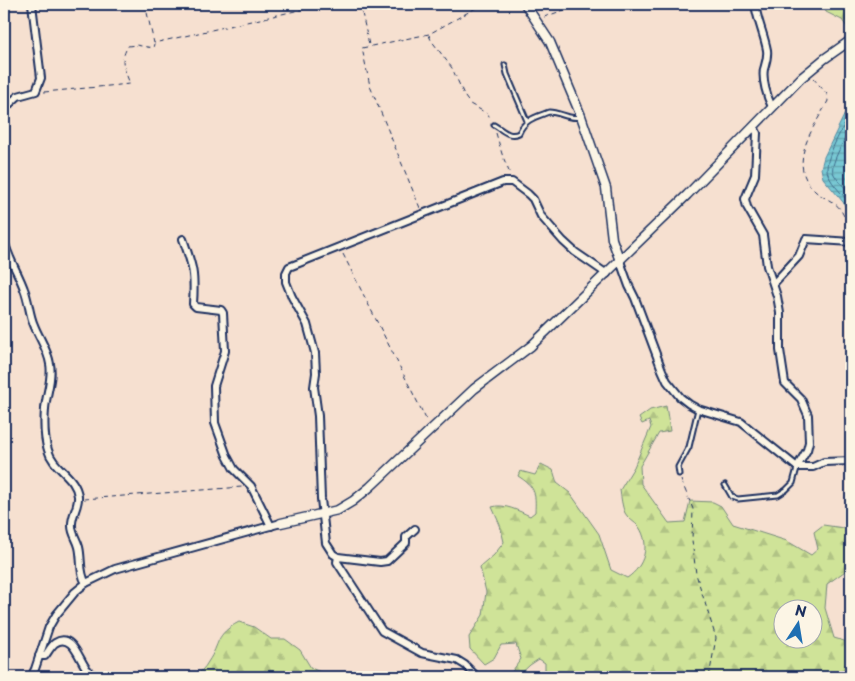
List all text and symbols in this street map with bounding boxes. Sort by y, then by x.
north arrow [772,598,822,648]
text: N [793,599,808,622]

